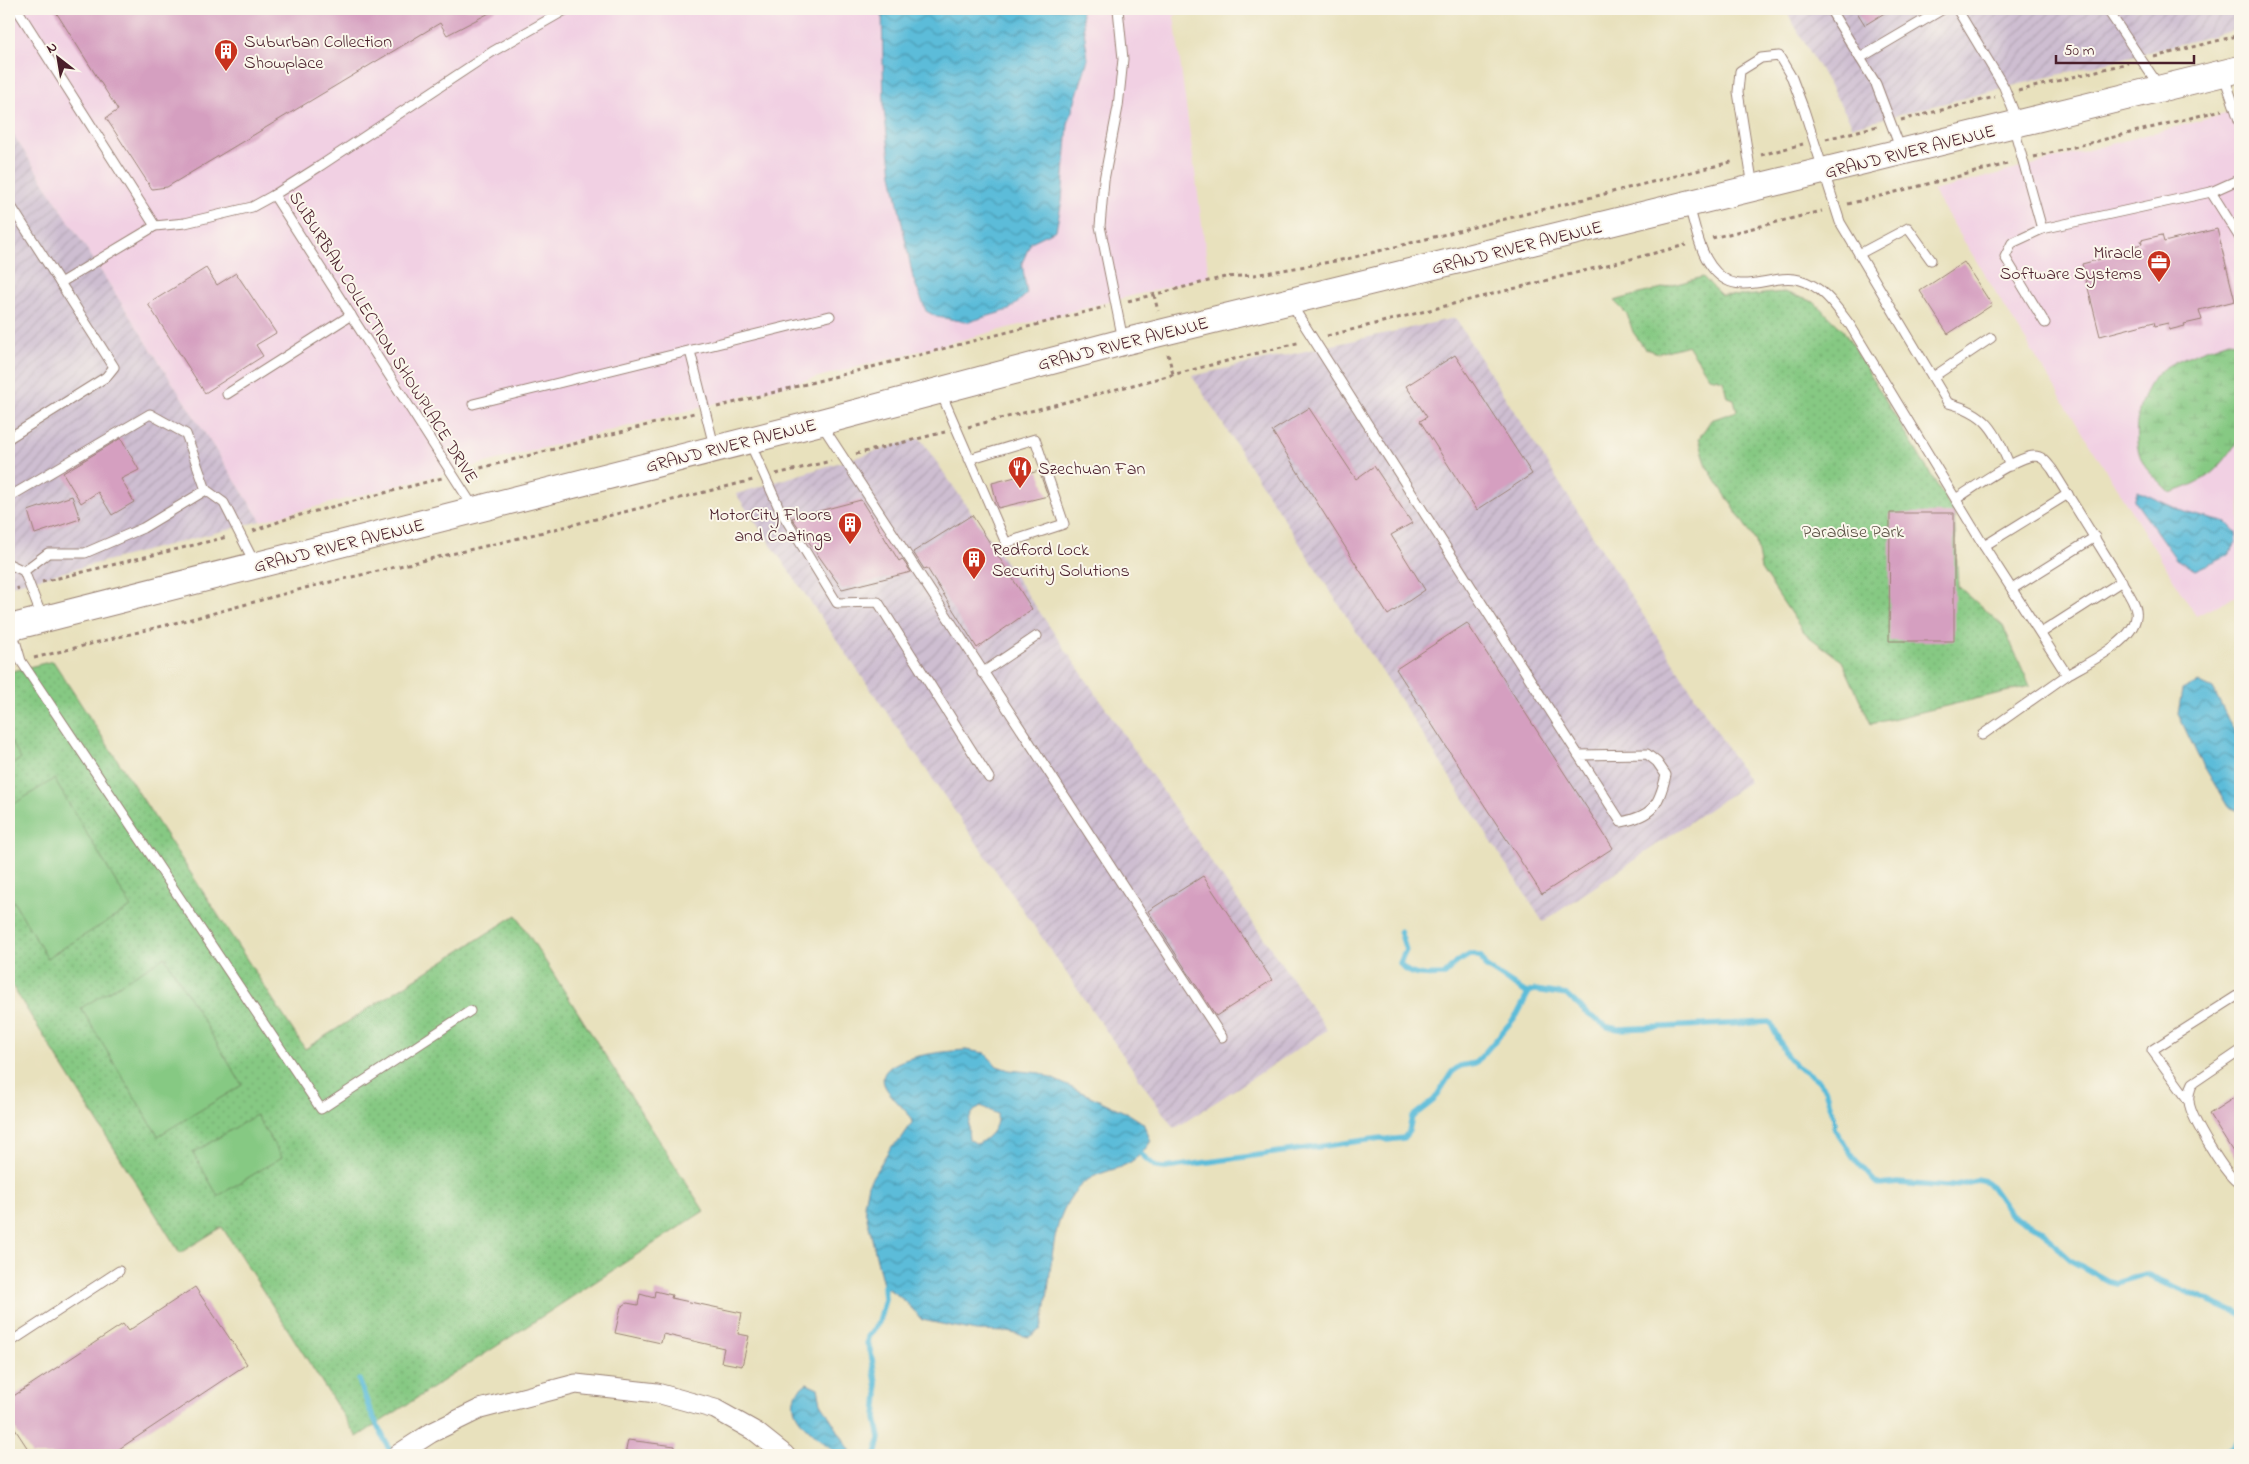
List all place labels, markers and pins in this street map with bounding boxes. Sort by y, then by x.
place label: Suburban Collection Showplace [244,30,392,77]
building icon: Suburban Collection Showplace [213,38,239,72]
place label: Miracle Software Systems [2000,241,2143,288]
office icon: Miracle Software Systems [2146,249,2172,283]
restaurant icon: Szechuan Fan [1007,455,1033,489]
place label: Szechuan Fan [1038,457,1145,483]
place label: MotorCity Floors and Coatings [709,503,832,551]
building icon: MotorCity Floors and Coatings [837,511,863,545]
place label: Redford Lock Security Solutions [992,538,1130,585]
building icon: Redford Lock Security Solutions [961,546,987,580]

